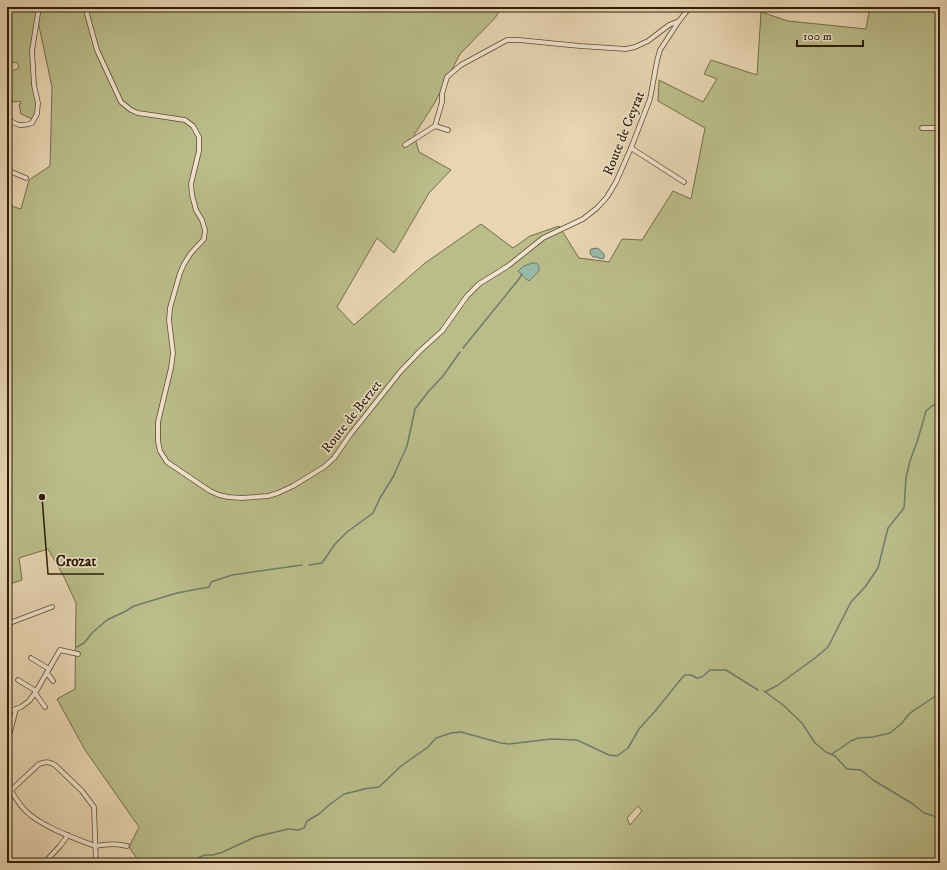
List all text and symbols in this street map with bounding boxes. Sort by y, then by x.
scale bar [797,22,863,48]
text: 100 m [803,29,832,44]
street label: Route de Ceyrat [599,88,649,178]
street label: Route de Berzet [318,376,386,457]
callout: Crozat [48,547,104,574]
text: Crozat [56,552,96,571]

